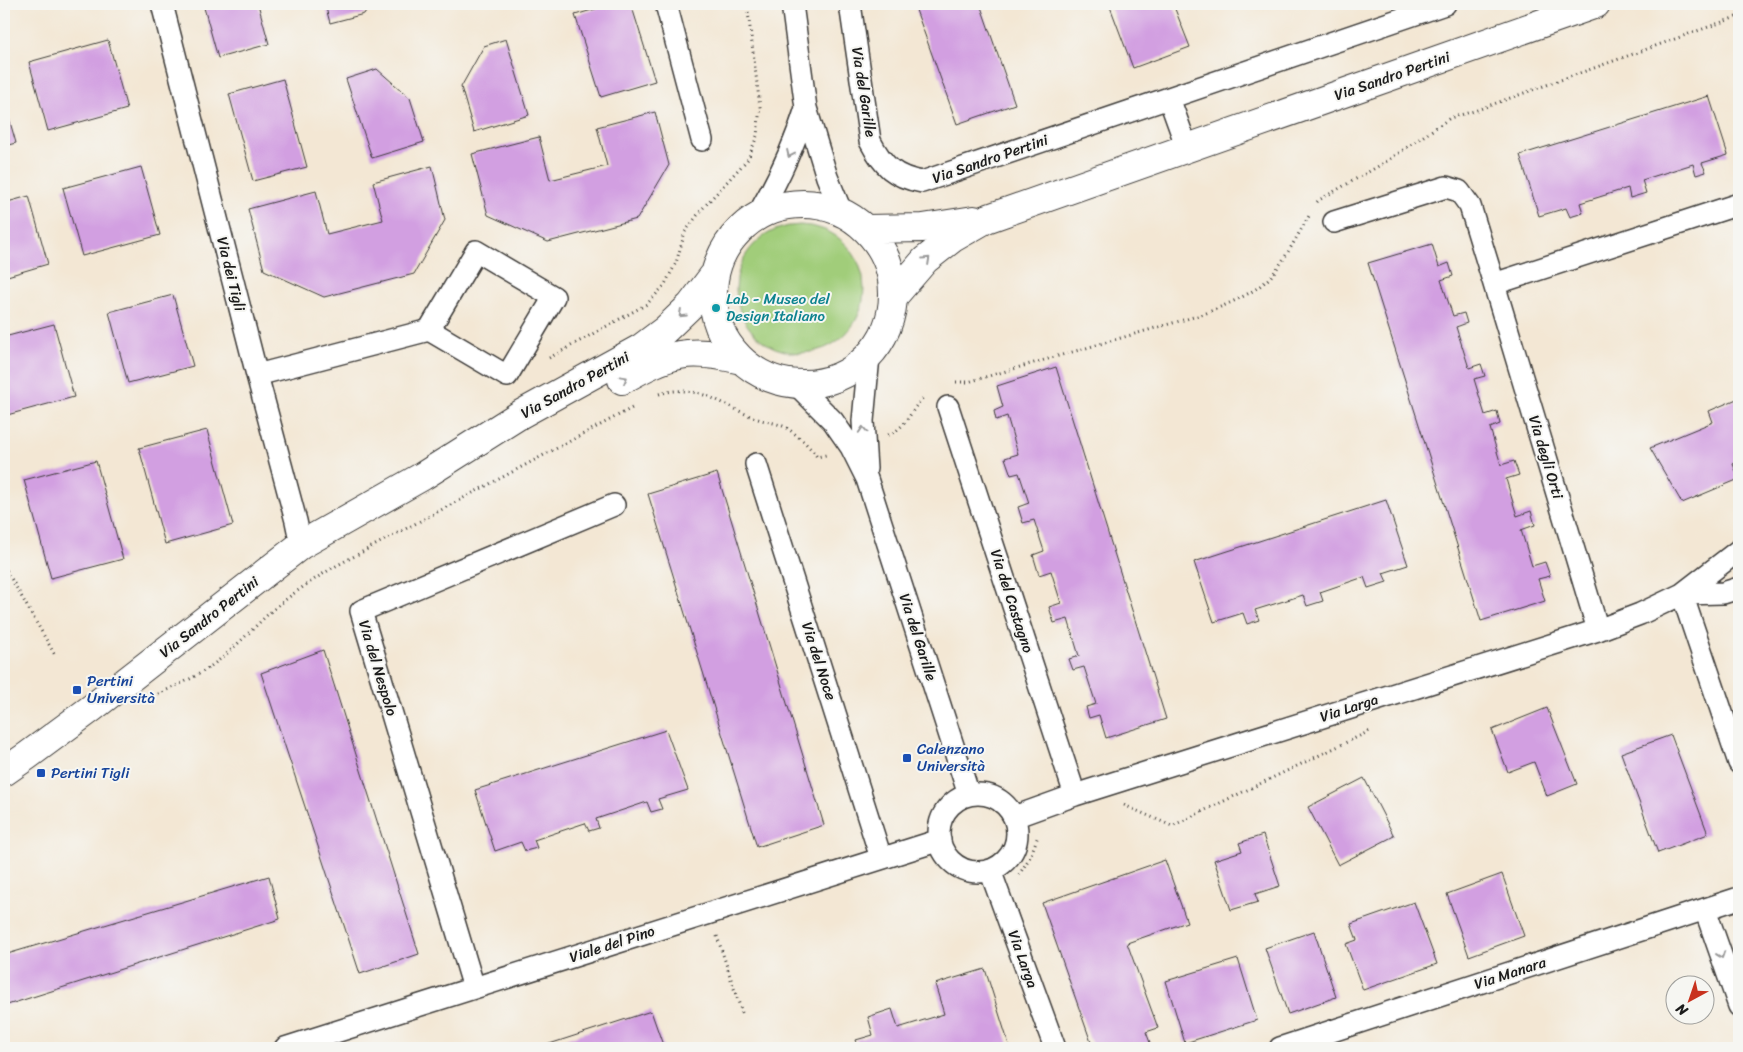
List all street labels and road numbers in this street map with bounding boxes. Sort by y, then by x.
street label: Via Sandro Pertini [1331,44,1454,108]
street label: Via del Garille [844,45,884,139]
street label: Via Sandro Pertini [929,127,1052,191]
street label: Via dei Tigli [209,234,253,315]
street label: Via Sandro Pertini [516,344,635,426]
street label: Via degli Orti [1521,412,1571,503]
street label: Via del Castagno [983,546,1041,657]
street label: Via Sandro Pertini [153,569,265,665]
street label: Via del Garille [892,590,944,684]
street label: Via del Nespolo [351,617,405,720]
street label: Via del Noce [794,618,844,704]
street label: Via Larga [1316,686,1382,730]
street label: Viale del Pino [566,918,659,970]
street label: Via Larga [1000,926,1046,992]
street label: Via Manara [1471,949,1550,997]

